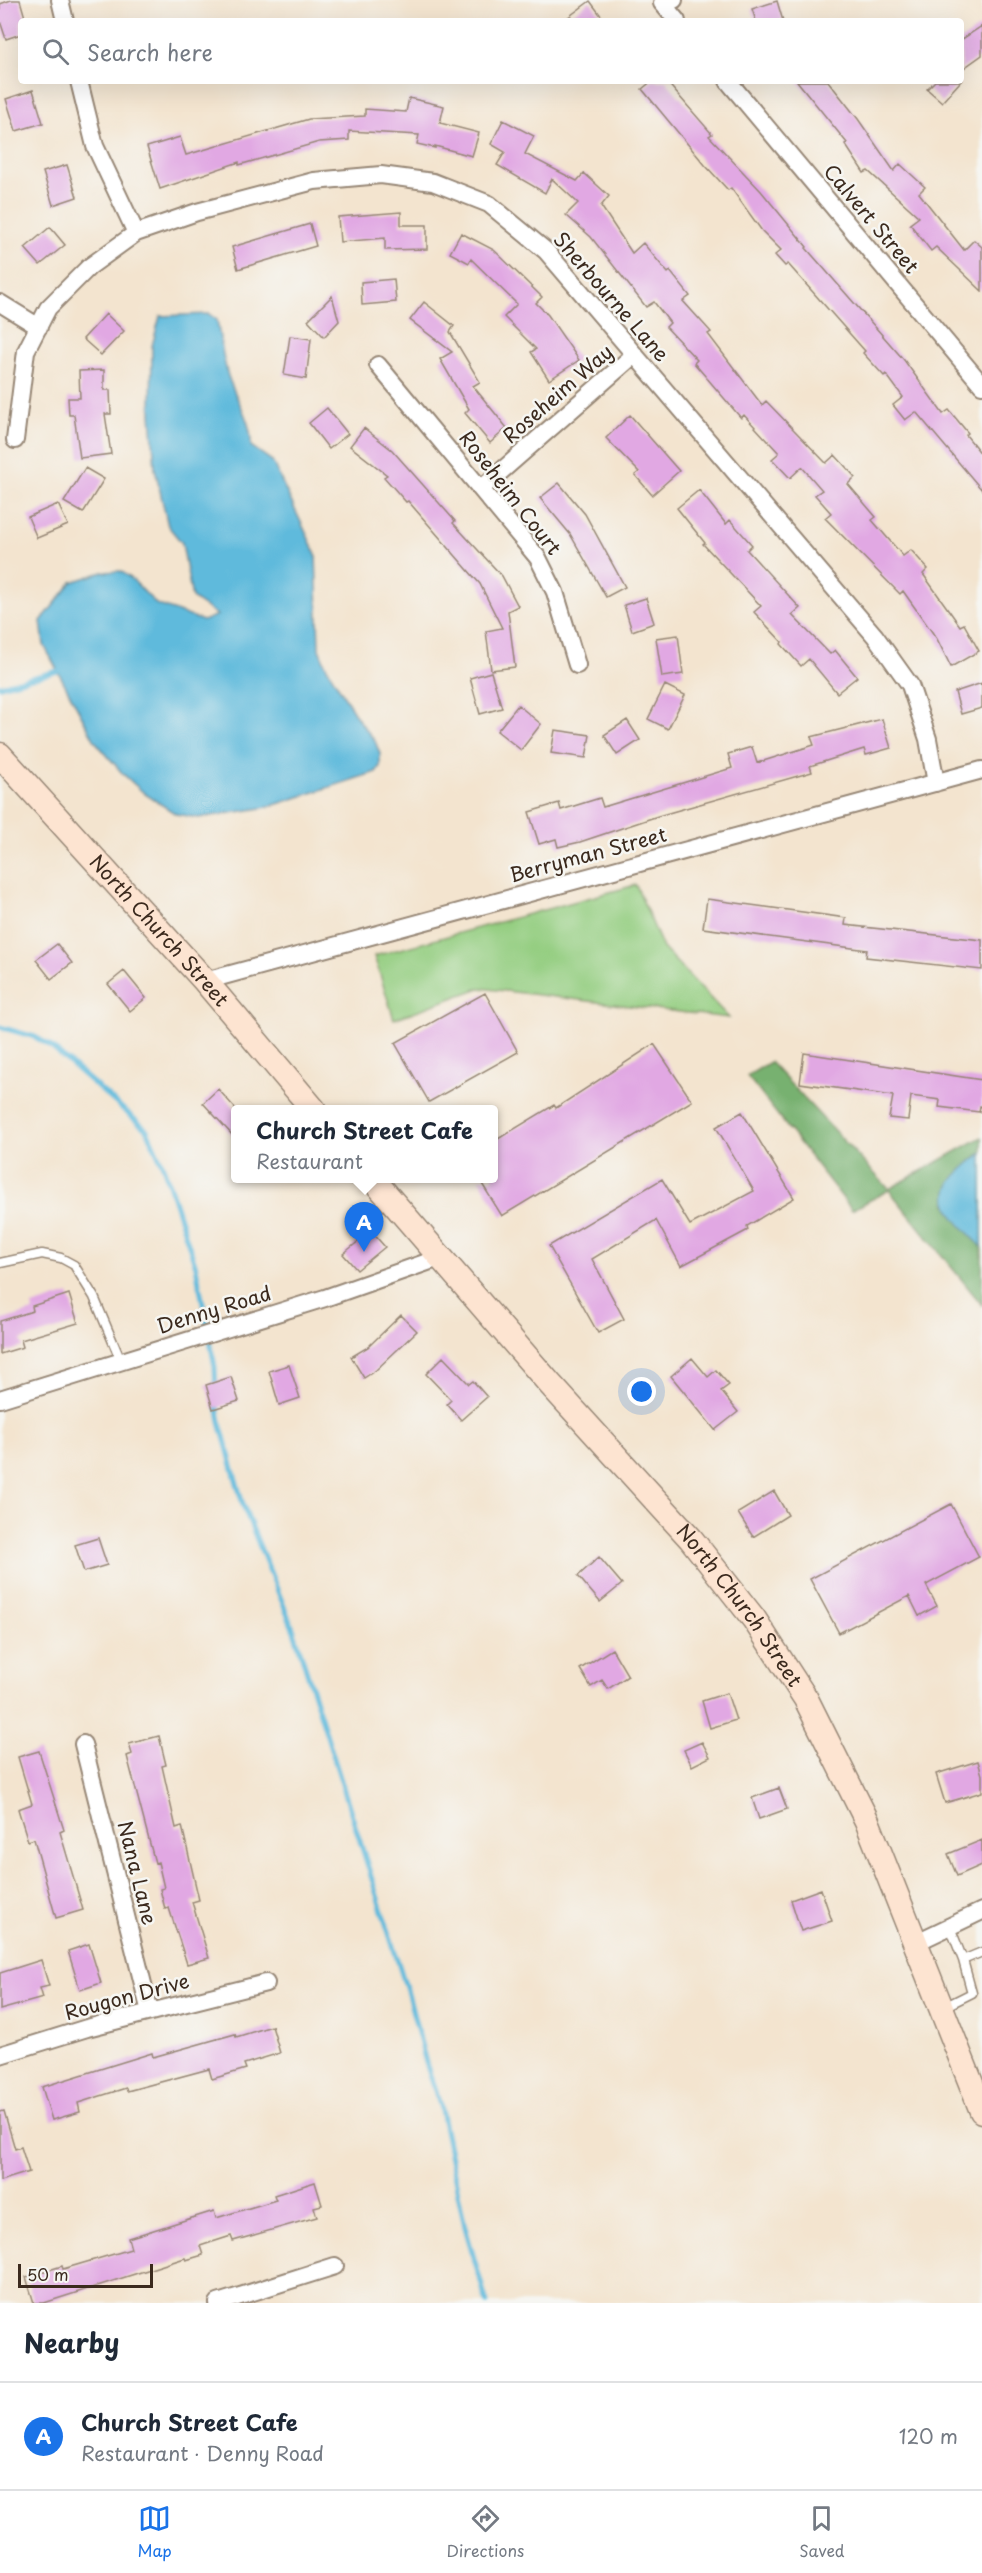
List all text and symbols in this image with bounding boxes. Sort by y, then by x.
search box [18,18,964,84]
icon: search [39,35,72,68]
text: Search here [87,35,213,68]
street label: Calvert Street [817,157,927,280]
street label: Sherbourne Lane [547,225,677,368]
street label: Roseheim Way [495,337,619,450]
street label: Roseheim Court [452,424,569,561]
street label: Berryman Street [506,819,670,889]
street label: North Church Street [83,847,236,1013]
popup [231,1105,498,1183]
text: Church Street Cafe [256,1113,473,1146]
text: Restaurant [256,1146,363,1176]
pin: A [344,1202,384,1252]
street label: Denny Road [153,1277,275,1341]
your location [627,1377,656,1406]
street label: North Church Street [670,1517,810,1692]
street label: Nana Lane [111,1818,165,1928]
street label: Rougon Drive [61,1965,192,2027]
scale bar [18,2261,153,2288]
text: 50 m [27,2262,68,2286]
text: Nearby [24,2323,119,2362]
text: Church Street Cafe [81,2405,298,2438]
text: A [36,2421,51,2451]
text: 120 m [899,2421,958,2451]
text: Restaurant · Denny Road [81,2438,324,2468]
tab: Map [137,2502,172,2562]
tab: Directions [446,2502,524,2562]
tab: Saved [799,2502,845,2562]

